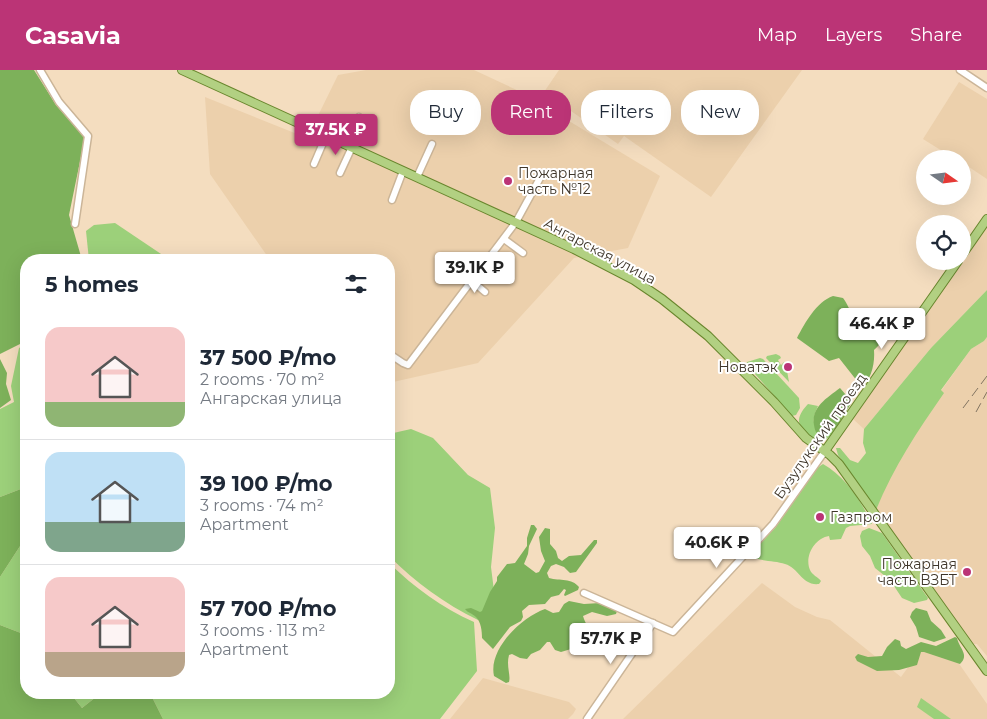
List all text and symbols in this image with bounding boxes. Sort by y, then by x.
text: Casavia [25,21,121,50]
text: Map [757,24,797,46]
text: Layers [825,24,882,46]
text: Share [910,24,962,46]
chip: Buy [410,90,481,135]
chip: Rent [491,90,571,135]
chip: Filters [581,90,671,135]
chip: New [681,90,759,135]
pin: 37.5K ₽ [290,114,382,156]
text: 37.5K ₽ [306,120,366,139]
north arrow [916,150,971,205]
map controls [916,150,971,270]
place label: Пожарная часть №12 [518,164,594,198]
marker: Пожарная часть №12 [502,175,514,187]
street label: Ангарская улица [541,214,659,288]
button: locate [916,215,971,270]
pin: 39.1K ₽ [429,252,521,294]
text: 39.1K ₽ [446,258,504,277]
icon: filters [342,270,370,298]
text: 5 homes [45,272,138,297]
pin: 46.4K ₽ [836,308,928,350]
text: 46.4K ₽ [849,314,915,333]
text: 37 500 ₽/mo [200,345,336,370]
icon: home [85,347,145,407]
place label: Новатэк [718,358,778,376]
marker: Новатэк [782,361,794,373]
text: 2 rooms · 70 m² [200,370,325,389]
street label: Бузулукский проезд [770,370,870,502]
text: Ангарская улица [200,389,342,408]
text: 39 100 ₽/mo [200,471,333,496]
icon: home [85,472,145,532]
text: 3 rooms · 74 m² [200,496,324,515]
place label: Газпром [830,508,892,526]
marker: Газпром [814,511,826,523]
text: Apartment [200,515,289,534]
pin: 40.6K ₽ [671,526,763,569]
text: 40.6K ₽ [685,533,749,552]
place label: Пожарная часть ВЗБТ [878,555,958,589]
marker: Пожарная часть ВЗБТ [961,566,973,578]
text: 57 700 ₽/mo [200,596,336,621]
icon: home [85,597,145,657]
text: 3 rooms · 113 m² [200,621,325,640]
pin: 57.7K ₽ [565,622,657,665]
text: 57.7K ₽ [580,629,642,648]
text: Apartment [200,640,289,659]

